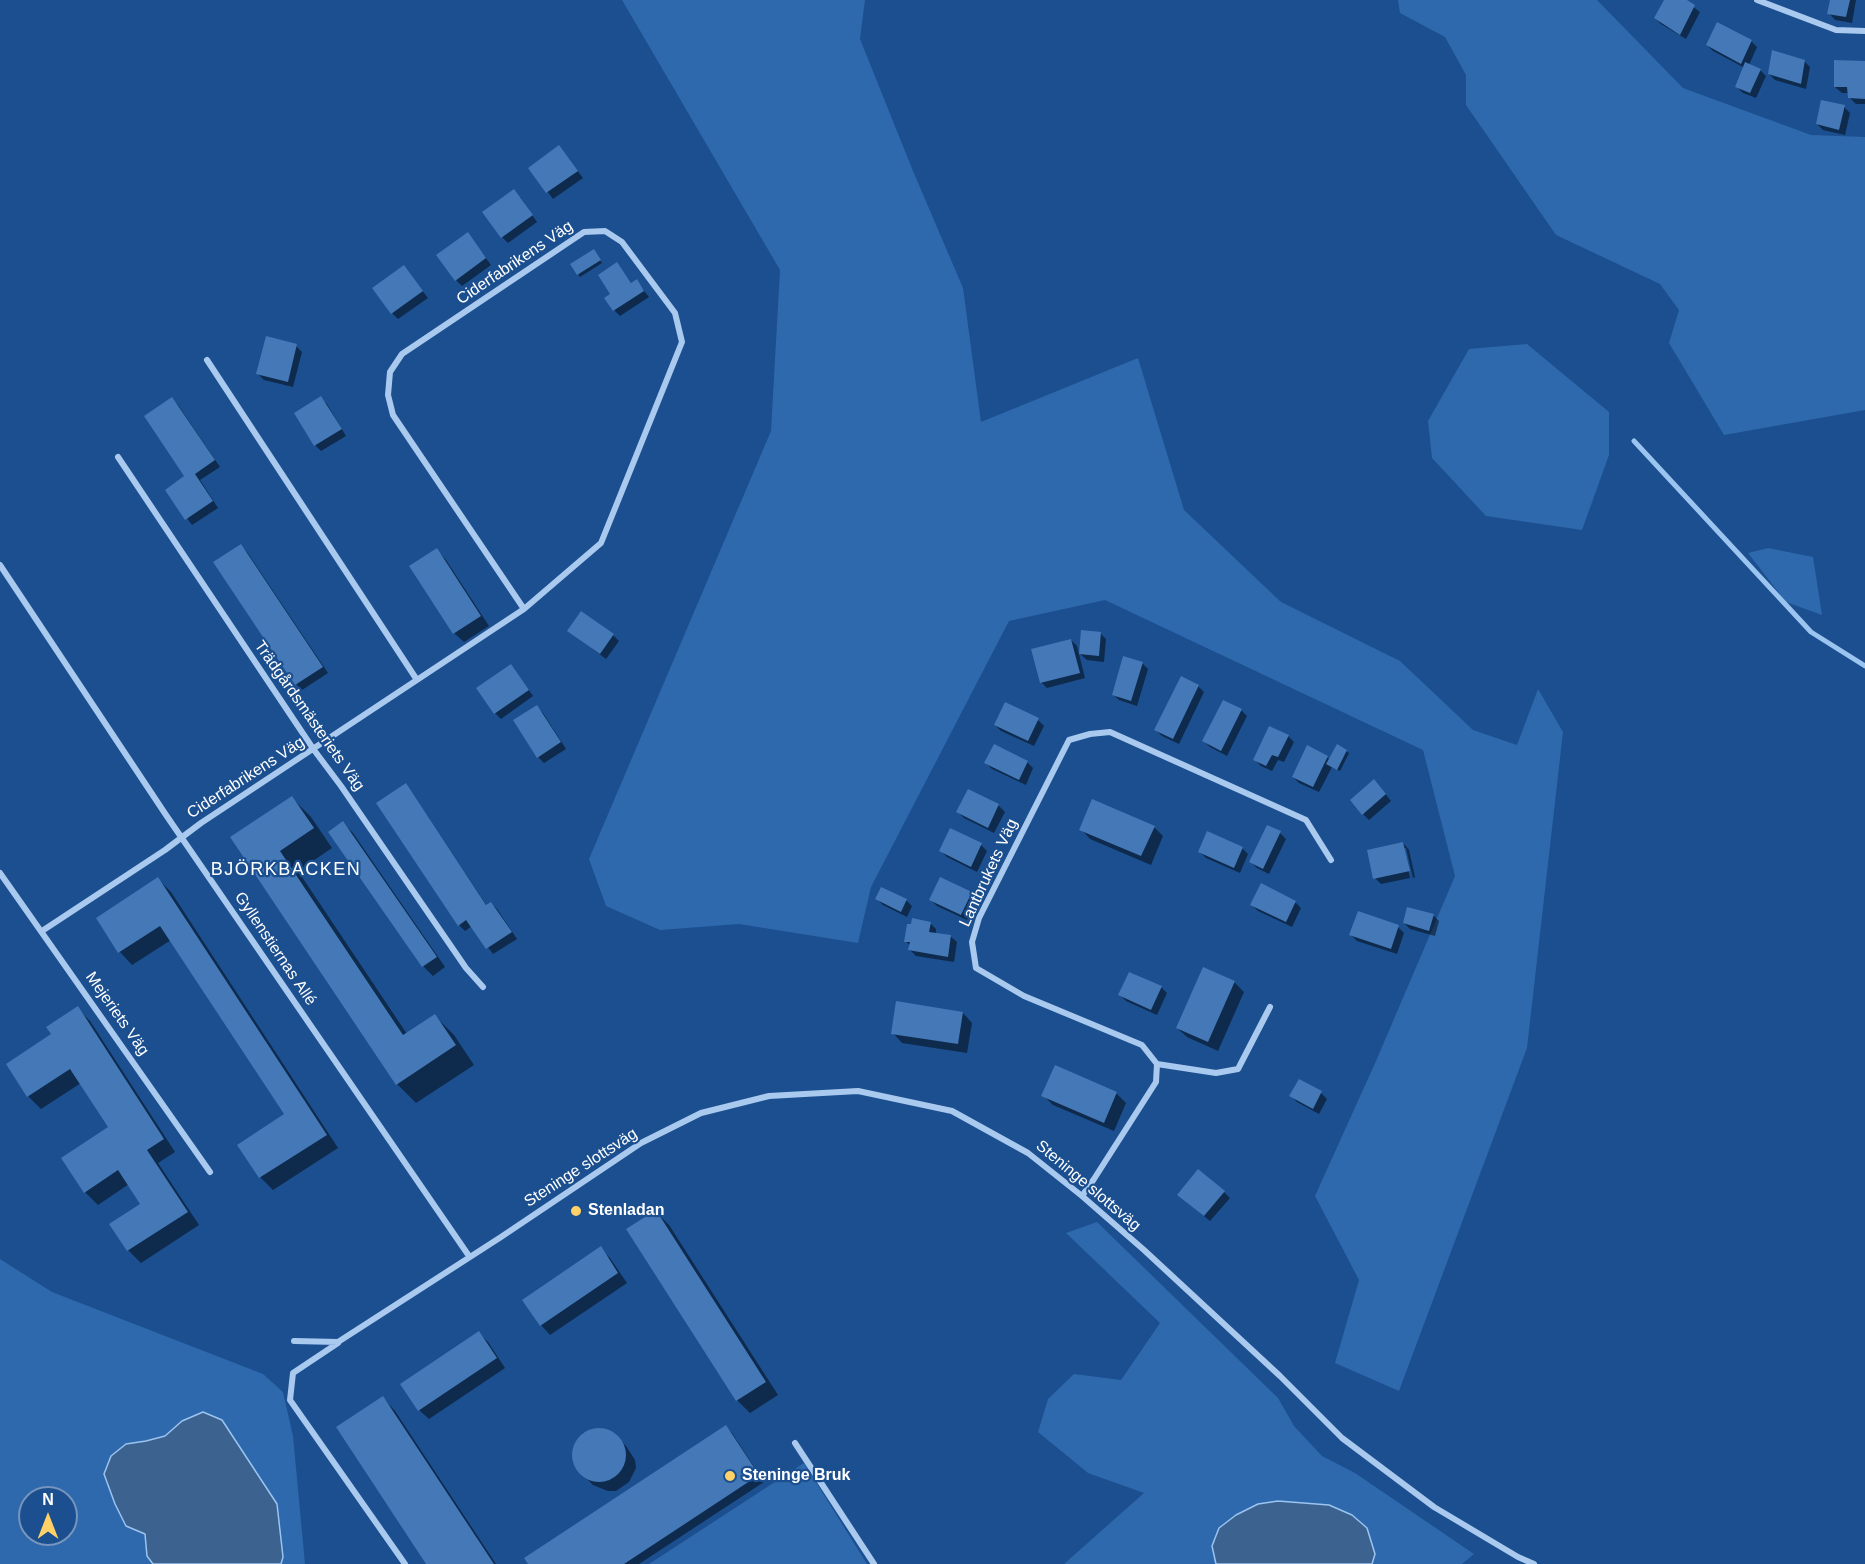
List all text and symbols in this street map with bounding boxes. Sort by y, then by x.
street label: Ciderfabrikens Väg [453,217,577,309]
street label: Trädgårdsmästeriets Väg [250,637,368,795]
street label: Ciderfabrikens Väg [184,733,308,823]
street label: Lantbrukets Väg [956,816,1022,930]
district label: BJÖRKBACKEN [211,859,361,881]
street label: Gyllenstiernas Allé [230,889,320,1009]
street label: Mejeriets Väg [81,968,153,1060]
street label: Steninge slottsväg [521,1124,641,1212]
street label: Steninge slottsväg [1032,1137,1144,1235]
place label: Stenladan [588,1201,664,1221]
marker: Stenladan [569,1204,583,1218]
place label: Steninge Bruk [742,1466,850,1486]
marker: Steninge Bruk [723,1469,737,1483]
north arrow [18,1486,78,1546]
text: N [42,1491,54,1508]

